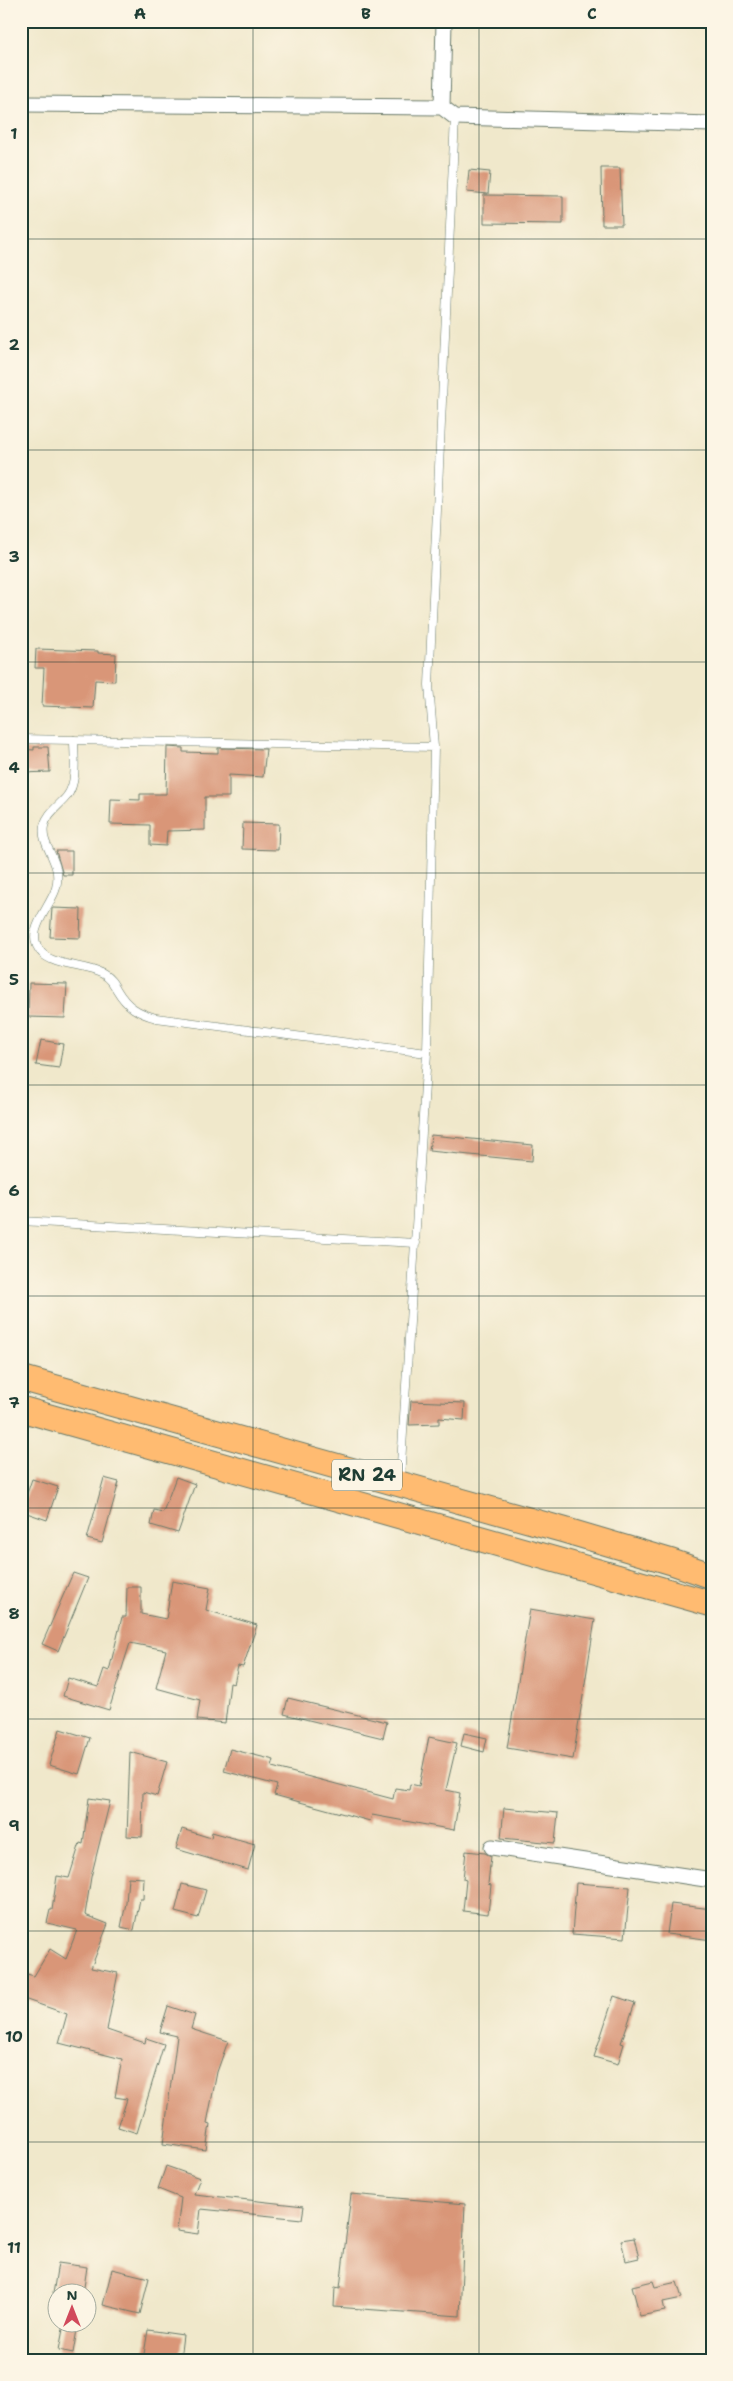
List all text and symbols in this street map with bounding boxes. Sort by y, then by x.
text: A [134,3,146,24]
text: B [361,3,371,24]
text: C [587,3,597,24]
text: 1 [10,123,18,144]
text: 2 [8,334,20,355]
text: 3 [8,546,20,567]
text: 4 [8,757,20,778]
text: 5 [9,969,19,990]
text: 6 [8,1180,20,1201]
text: 7 [8,1392,20,1413]
road number: RN 24 [332,1460,402,1490]
text: 8 [8,1603,20,1624]
text: 9 [8,1815,20,1836]
text: 10 [5,2026,23,2047]
text: 11 [7,2237,21,2258]
north arrow [48,2284,98,2334]
text: N [66,2286,78,2304]

